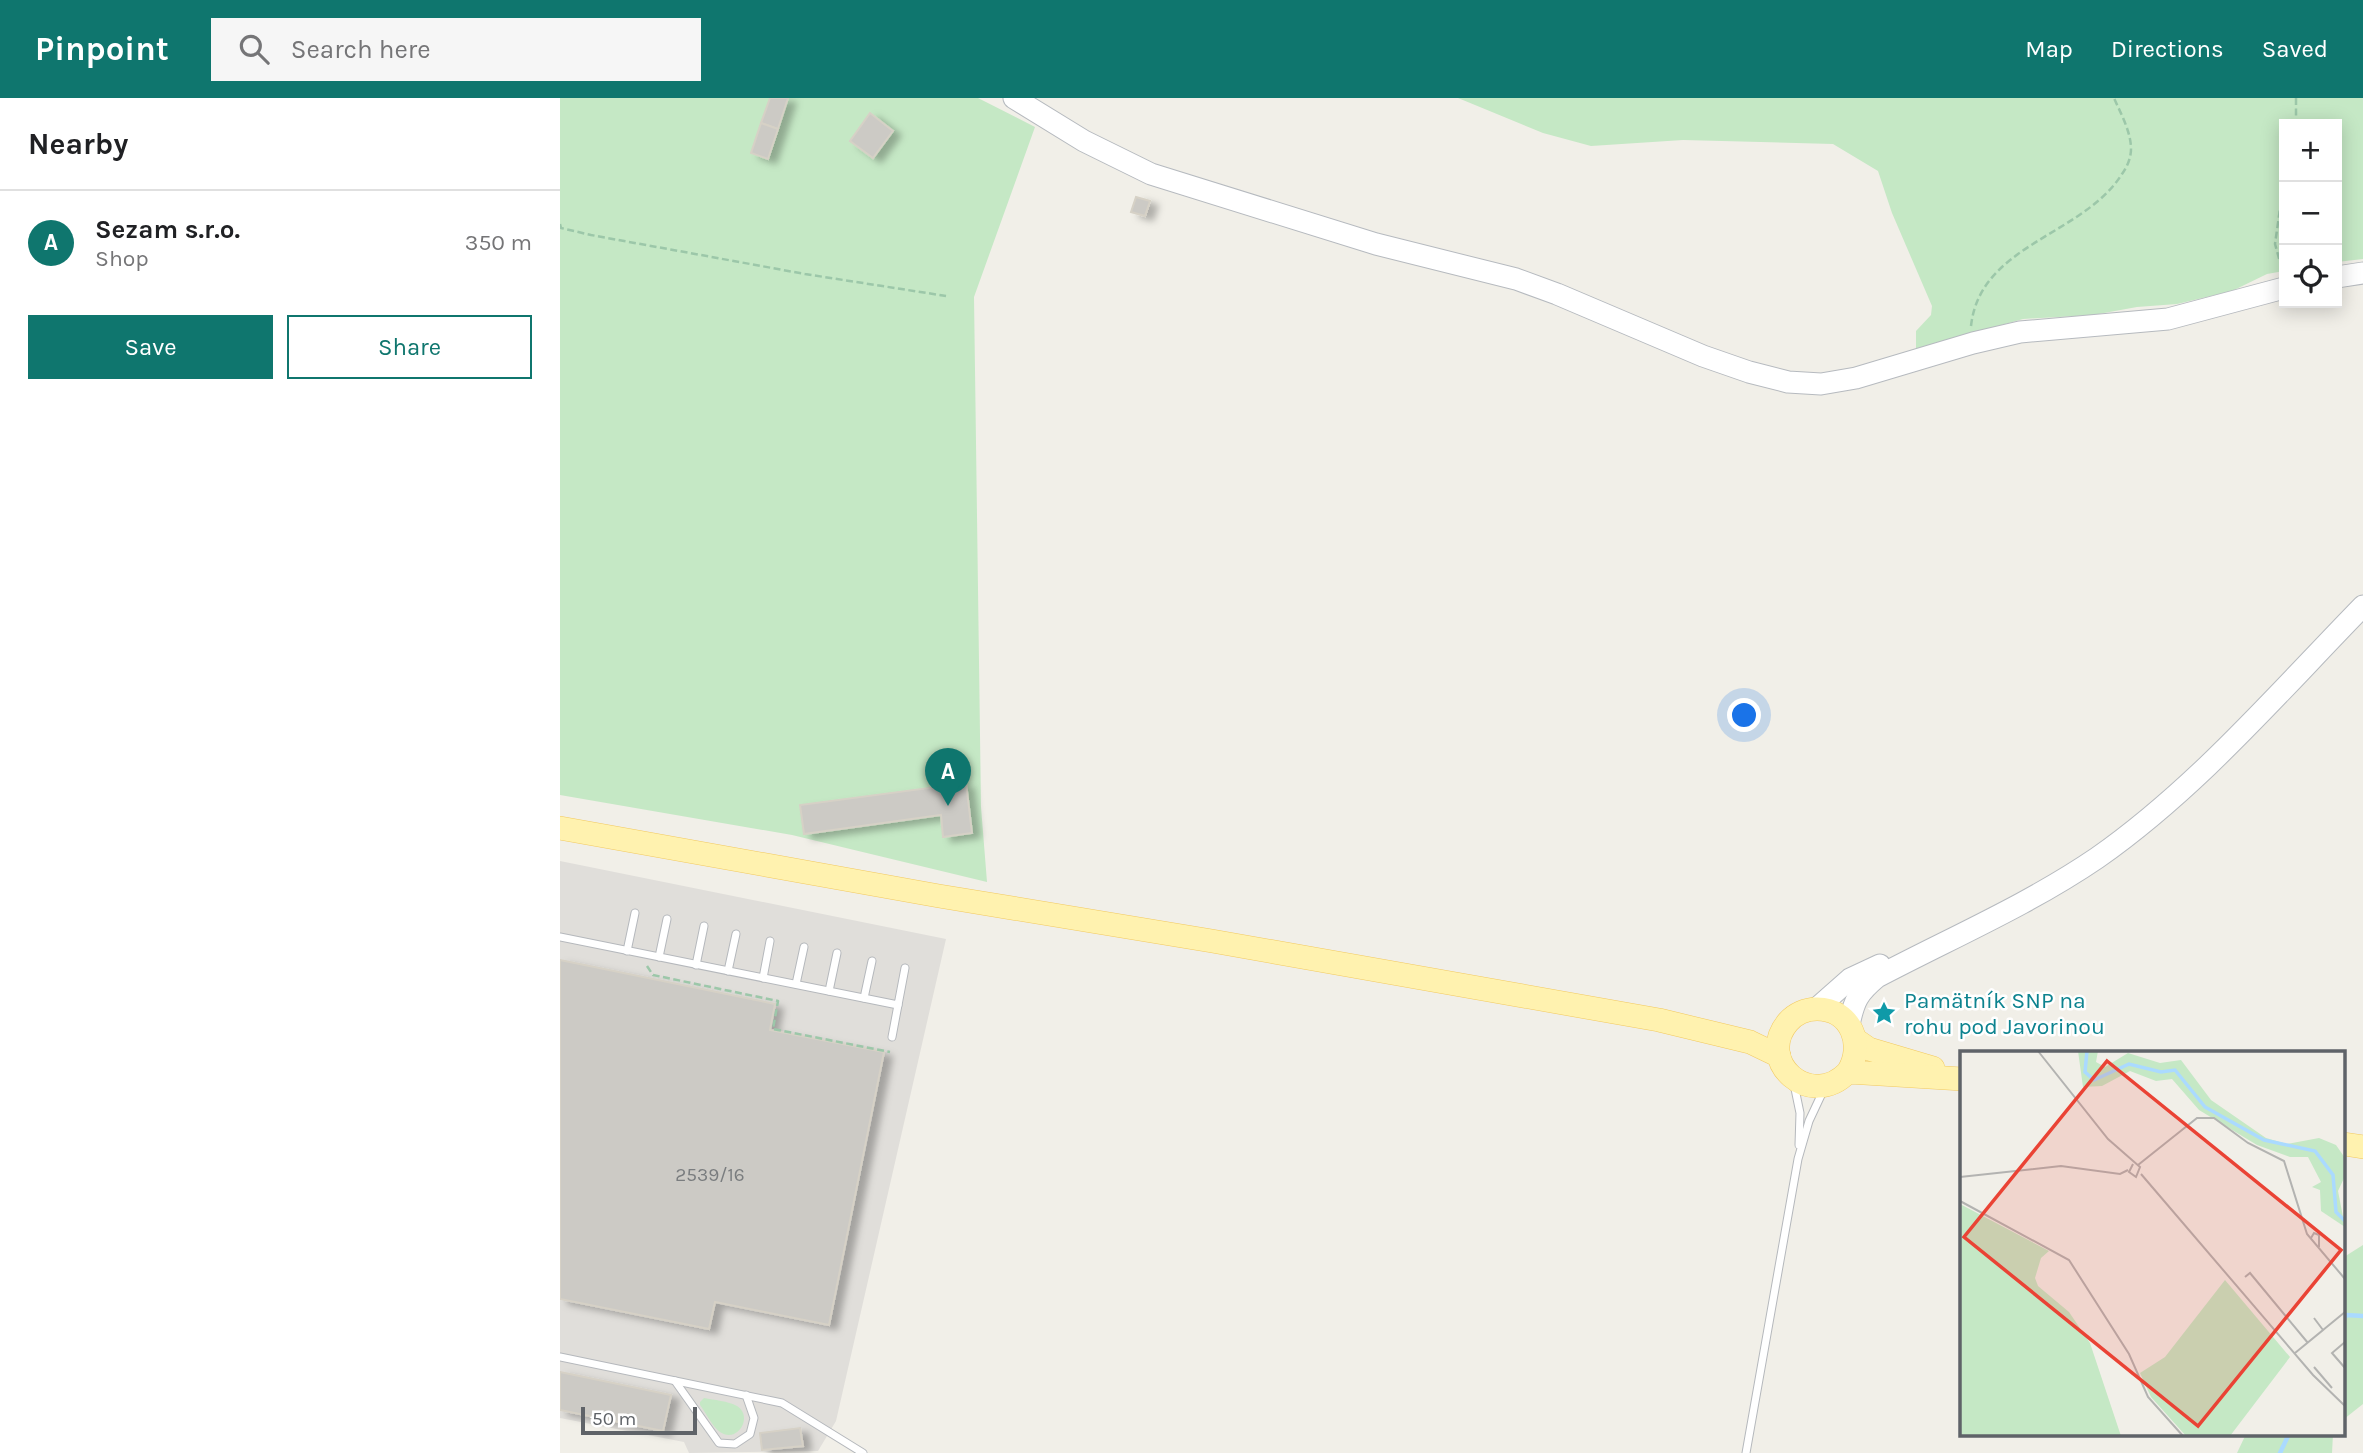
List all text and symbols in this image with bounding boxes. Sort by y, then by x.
search box [211,18,701,81]
text: Pinpoint [35,30,169,68]
icon: search [235,30,273,68]
text: Search here [291,34,431,65]
text: Map [2025,35,2073,63]
text: Directions [2111,35,2224,63]
text: Saved [2262,35,2328,63]
map controls [2279,119,2342,308]
button: + [2279,119,2342,182]
text: Nearby [28,126,128,162]
button: − [2279,182,2342,245]
text: Sezam s.r.o. [95,214,240,245]
text: A [44,229,58,256]
text: 350 m [465,229,532,256]
text: Shop [95,245,149,272]
button: locate [2279,245,2342,308]
button: Save [28,315,273,379]
button: Share [287,315,532,379]
your location [1727,698,1761,732]
pin: A [925,748,971,806]
place label: Pamätník SNP na rohu pod Javorinou [1904,987,2105,1040]
place icon: Pamätník SNP na rohu pod Javorinou [1870,999,1898,1027]
inset map [1960,1051,2346,1436]
house number: 2539/16 [675,1164,745,1186]
scale bar [581,1404,696,1436]
text: 50 m [592,1408,636,1430]

